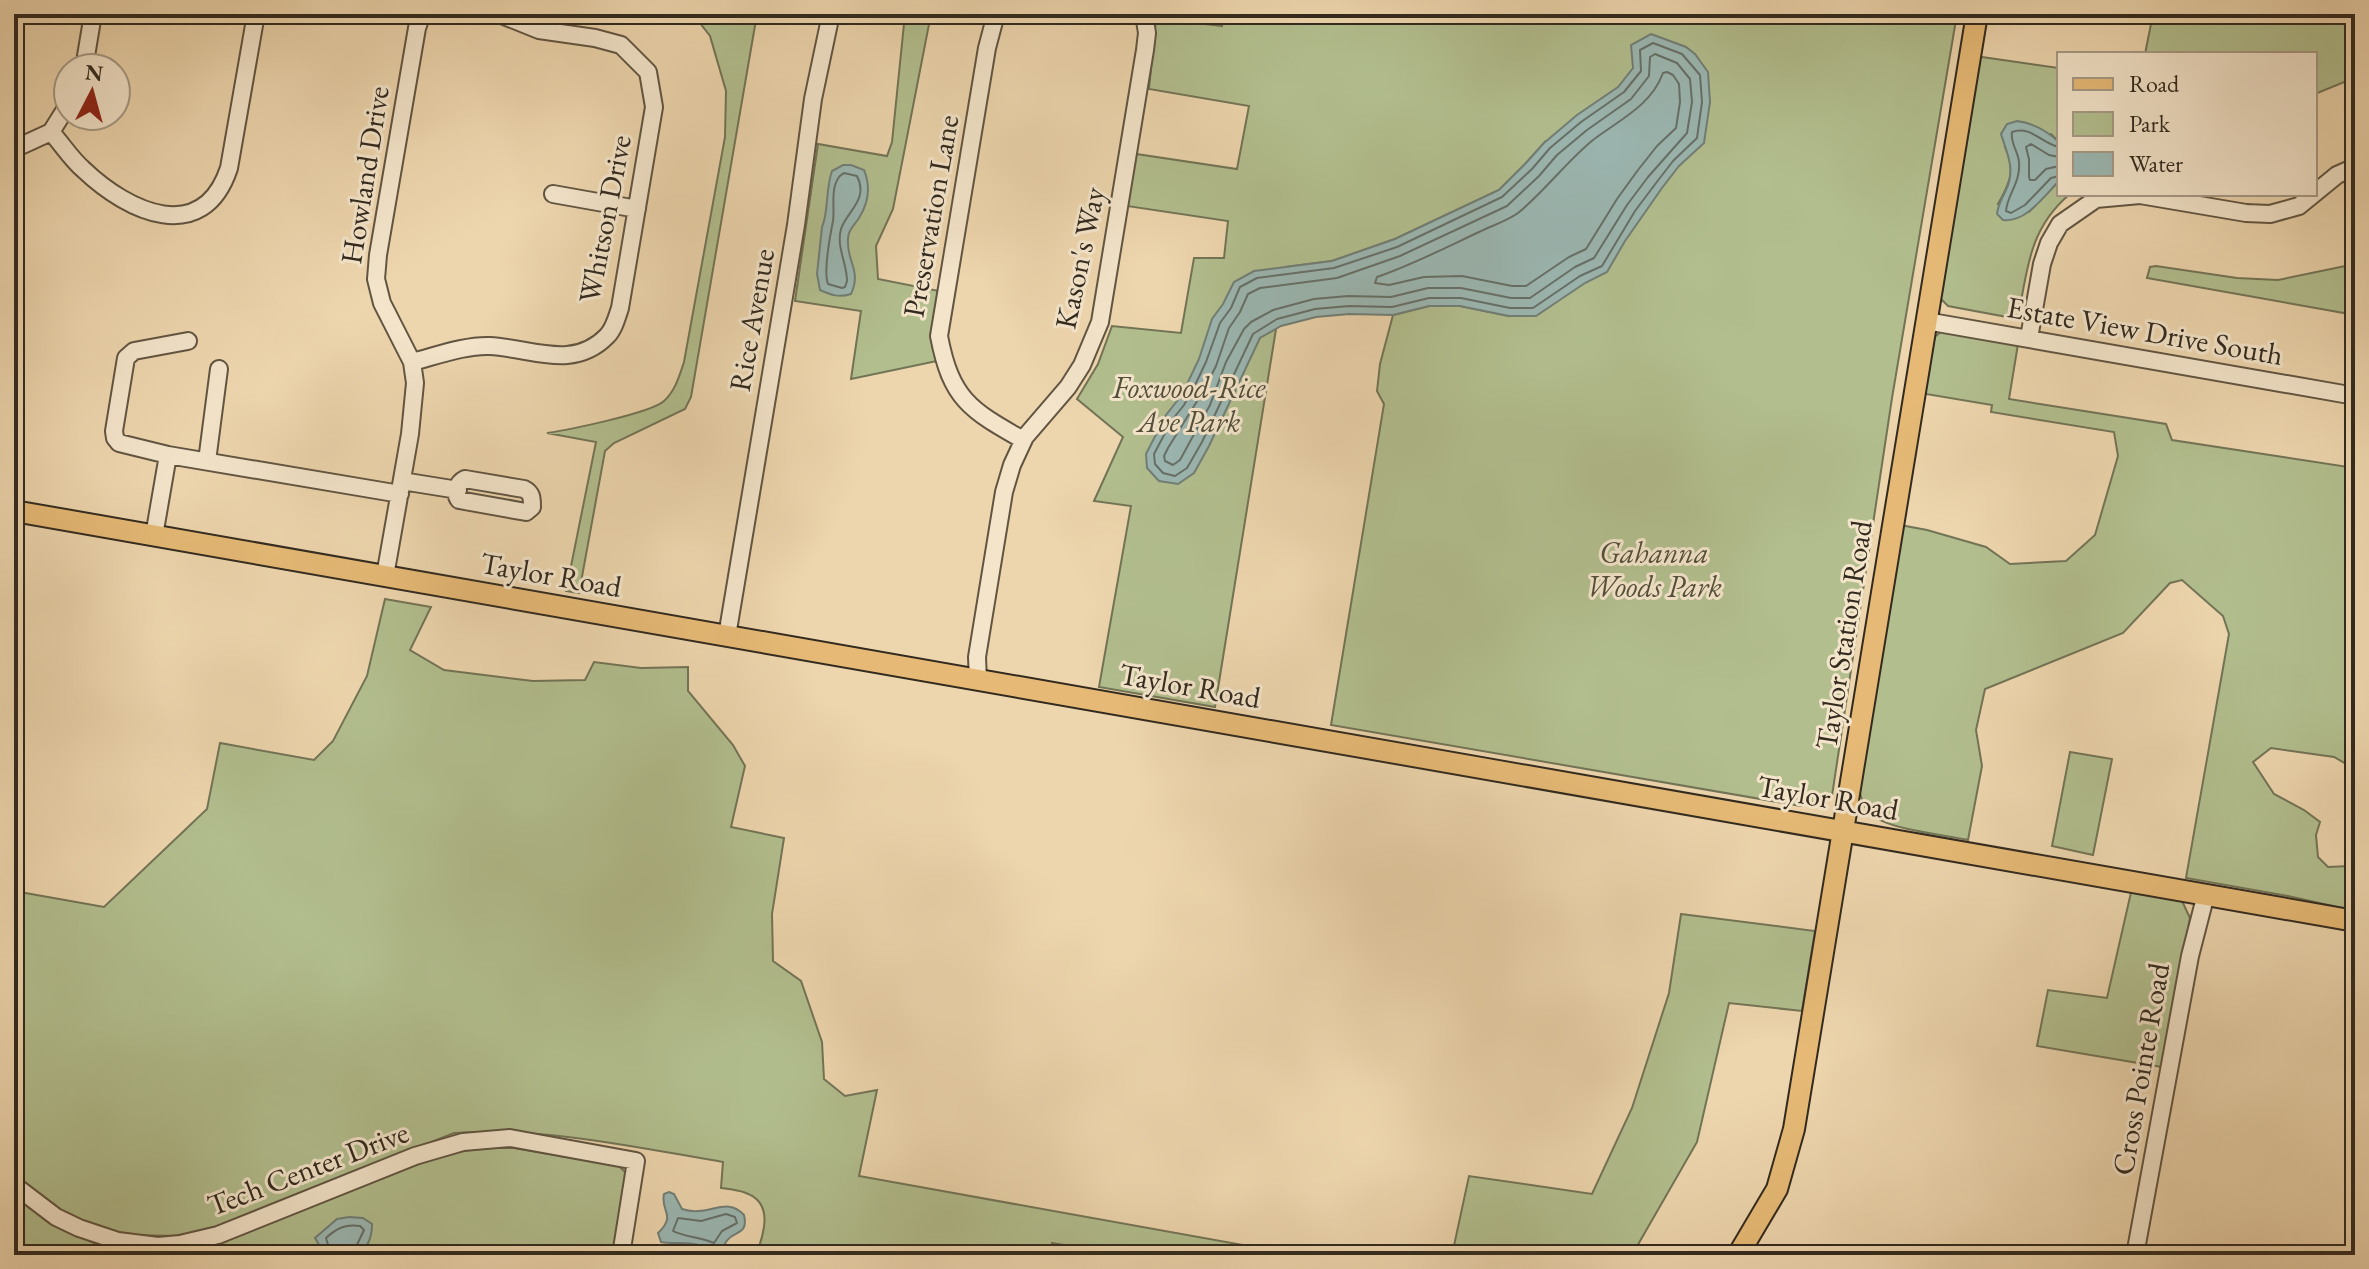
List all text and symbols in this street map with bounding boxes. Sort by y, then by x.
north arrow [52,52,132,132]
legend [2057,52,2317,196]
text: N [84,57,105,88]
text: Road [2129,68,2180,99]
street label: Howland Drive [331,83,398,267]
text: Park [2129,108,2171,139]
street label: Preservation Lane [894,112,967,320]
street label: Whitson Drive [569,132,640,306]
text: Water [2129,148,2183,179]
street label: Kason's Way [1045,183,1114,332]
street label: Rice Avenue [720,246,783,394]
street label: Estate View Drive South [2004,287,2286,374]
park label: Foxwood-Rice Ave Park [1112,368,1266,441]
street label: Taylor Station Road [1806,517,1881,752]
park label: Gahanna Woods Park [1586,533,1722,606]
street label: Taylor Road [477,543,626,606]
street label: Taylor Road [1116,654,1265,717]
street label: Taylor Road [1754,766,1903,829]
street label: Cross Pointe Road [2103,959,2178,1178]
street label: Tech Center Drive [202,1112,414,1225]

